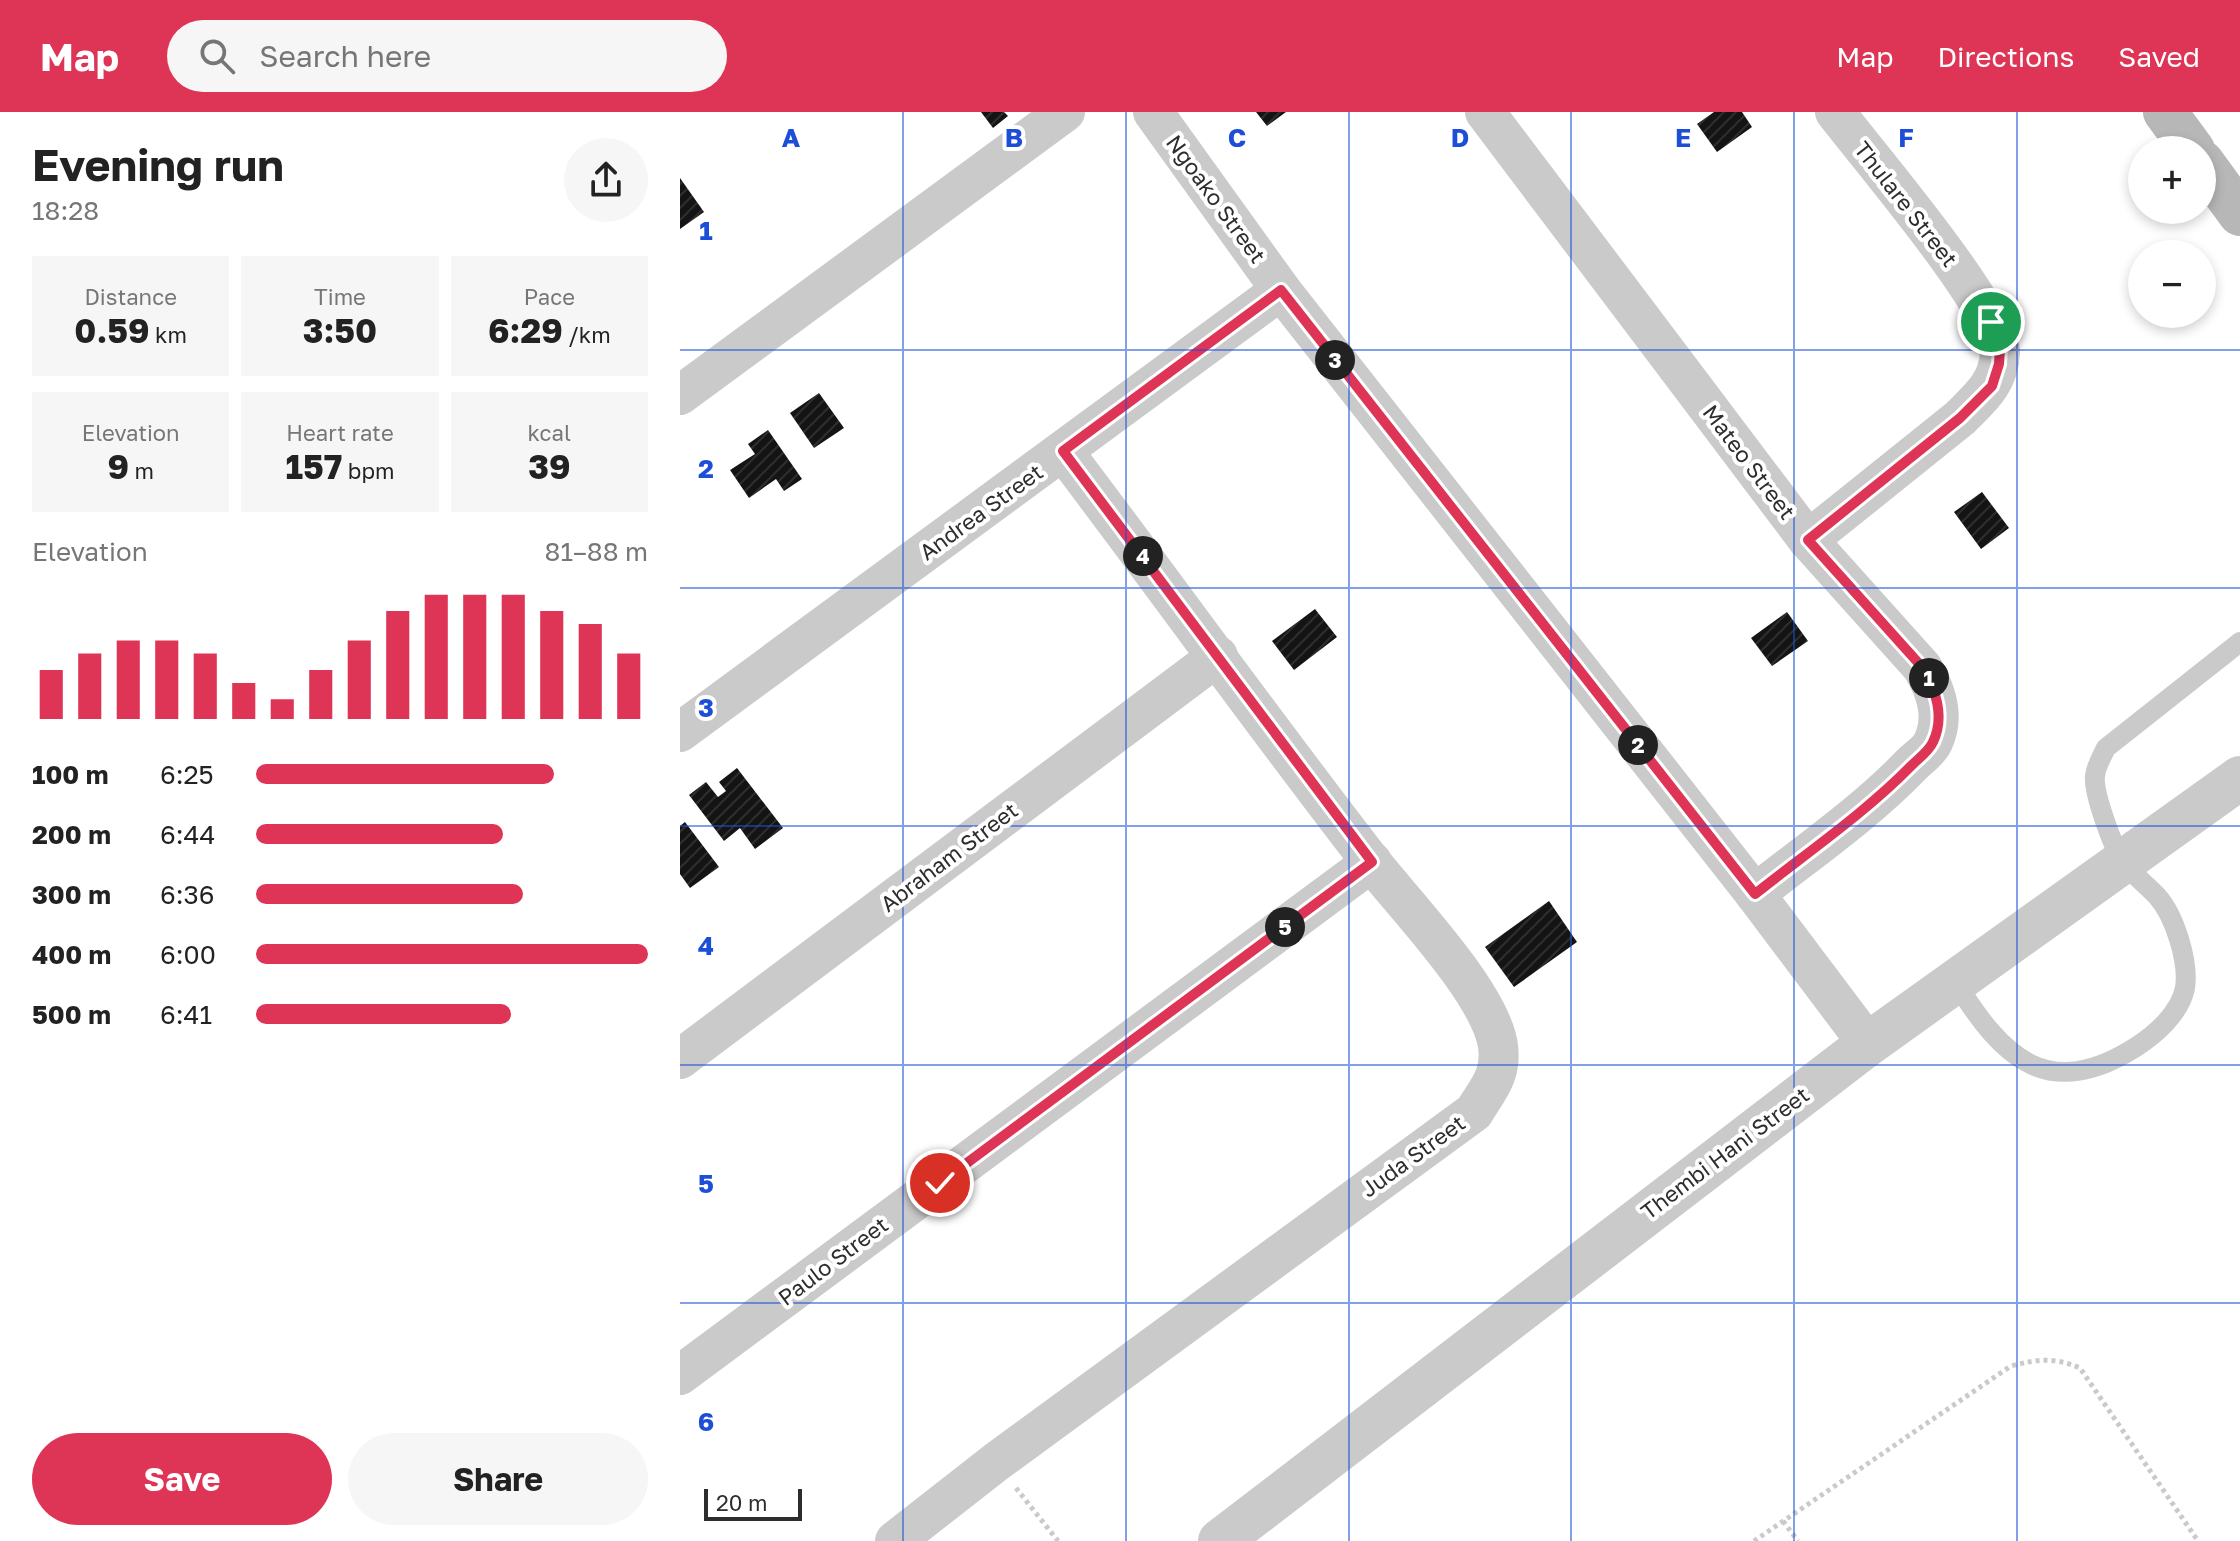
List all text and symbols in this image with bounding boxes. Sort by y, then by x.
search box [167,20,727,92]
text: Map [40,34,119,79]
icon: search [195,34,239,78]
text: Search here [259,38,431,74]
text: Map [1836,40,1893,73]
text: Directions [1937,40,2074,73]
text: Saved [2118,40,2200,73]
text: A [782,122,801,153]
text: B [1005,122,1023,153]
text: C [1228,122,1246,153]
text: D [1451,122,1469,153]
text: E [1675,122,1691,153]
text: F [1898,122,1914,153]
street label: Ngoako Street [1161,129,1272,268]
street label: Thulare Street [1849,136,1964,272]
map controls [2128,136,2216,328]
button: + [2128,136,2216,224]
text: Evening run [32,138,284,191]
button: share [564,138,648,222]
text: 18:28 [32,195,99,226]
text: 1 [699,215,713,246]
button: − [2128,240,2216,328]
text: Distance [84,283,177,310]
text: Time [314,283,366,310]
text: Pace [524,283,575,310]
pin [1957,288,2025,356]
icon: arrive [1969,300,2013,344]
text: 0.59 [74,310,150,350]
text: 3:50 [303,310,377,350]
text: 6:29 [488,310,563,350]
text: km [150,321,187,348]
text: /km [563,321,611,348]
pin: 3 [1315,340,1355,380]
text: 3 [1328,346,1342,373]
street label: Mateo Street [1698,399,1801,524]
text: Elevation [82,419,180,446]
text: Heart rate [286,419,394,446]
text: kcal [528,419,571,446]
text: 9 [107,446,129,486]
text: 157 [286,446,342,486]
text: 39 [528,446,570,486]
text: 2 [698,453,714,484]
text: m [129,457,154,484]
text: bpm [342,457,394,484]
street label: Andrea Street [914,458,1048,565]
text: Elevation [32,536,148,567]
text: 81–88 m [545,536,648,567]
pin: 4 [1123,536,1163,576]
text: 4 [1136,542,1150,569]
pin: 1 [1909,658,1949,698]
text: 1 [1923,664,1935,691]
text: 3 [698,692,714,723]
pin: 2 [1618,725,1658,765]
text: 2 [1631,731,1645,758]
text: 100 m [32,759,108,790]
text: 6:25 [160,759,214,790]
street label: Abraham Street [875,796,1023,917]
text: 200 m [32,819,111,850]
text: 6:44 [160,819,215,850]
text: 300 m [32,879,111,910]
text: 6:36 [160,879,214,910]
pin: 5 [1265,907,1305,947]
text: 5 [1278,913,1292,940]
text: 4 [698,930,714,961]
text: 400 m [32,939,111,970]
text: 6:00 [160,939,216,970]
text: 500 m [32,999,111,1030]
text: 6:41 [160,999,212,1030]
street label: Thembi Hani Street [1635,1081,1814,1225]
street label: Juda Street [1355,1109,1470,1202]
pin [906,1149,974,1217]
icon: check [918,1161,962,1205]
text: 5 [698,1168,714,1199]
street label: Paulo Street [772,1211,893,1311]
text: 6 [698,1406,714,1437]
button: Save [32,1433,332,1525]
button: Share [348,1433,648,1525]
scale bar [704,1485,802,1521]
text: 20 m [716,1489,767,1516]

